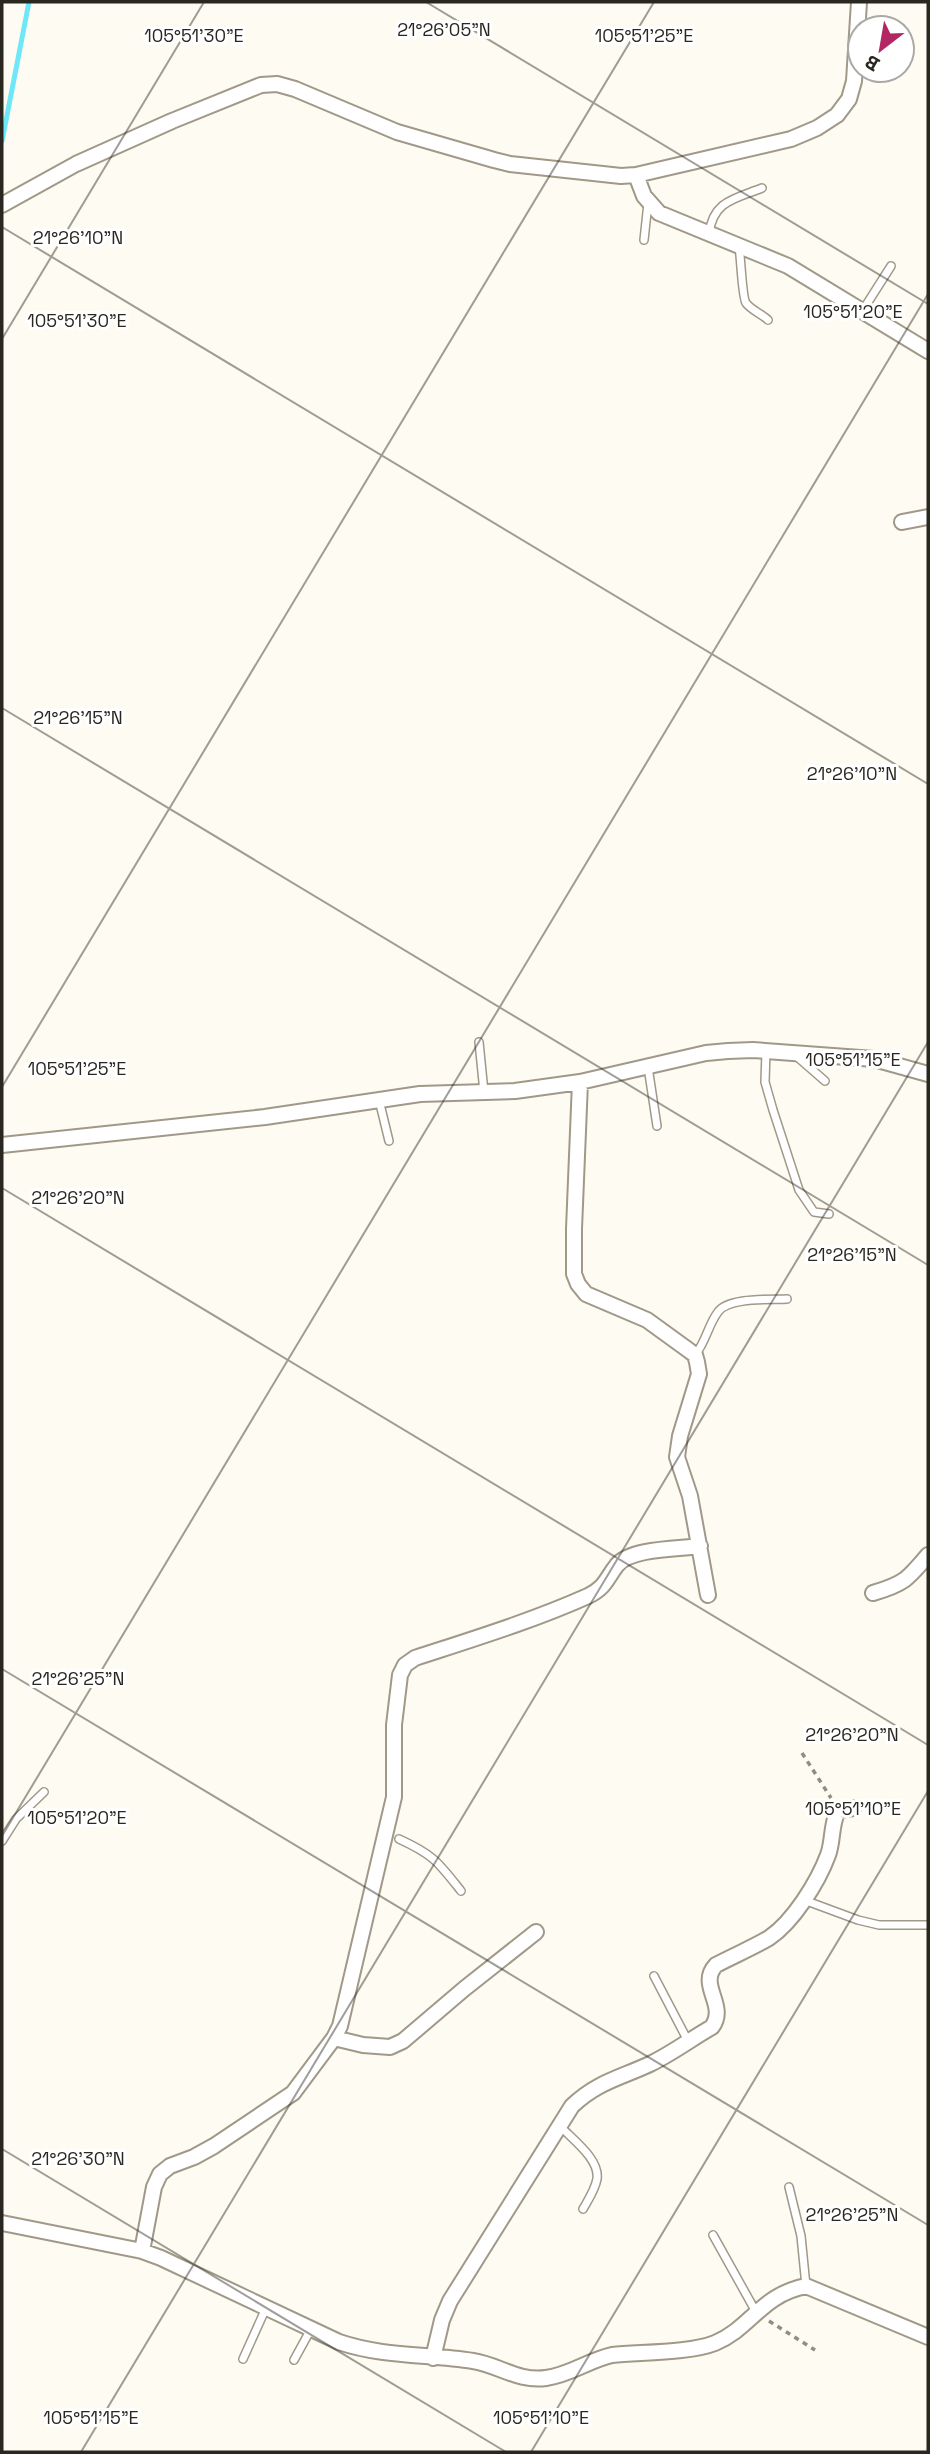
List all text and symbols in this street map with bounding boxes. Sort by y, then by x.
north arrow [846,14,916,84]
text: 21°26'05"N [397,18,491,41]
text: 105°51'30"E [144,24,244,47]
text: 105°51'25"E [595,24,693,47]
text: B [861,49,884,77]
text: 21°26'10"N [33,226,123,249]
text: 105°51'20"E [803,300,903,323]
text: 105°51'30"E [27,309,127,332]
text: 21°26'15"N [33,706,123,729]
text: 21°26'10"N [807,762,897,785]
text: 105°51'15"E [805,1048,901,1071]
text: 105°51'25"E [28,1057,126,1080]
text: 21°26'20"N [31,1186,125,1209]
text: 21°26'15"N [807,1243,897,1266]
text: 21°26'25"N [32,1667,124,1690]
text: 21°26'20"N [805,1723,899,1746]
text: 105°51'10"E [805,1797,901,1820]
text: 105°51'20"E [27,1806,127,1829]
text: 21°26'30"N [31,2147,125,2170]
text: 21°26'25"N [806,2203,898,2226]
text: 105°51'15"E [43,2406,139,2429]
text: 105°51'10"E [493,2406,589,2429]

